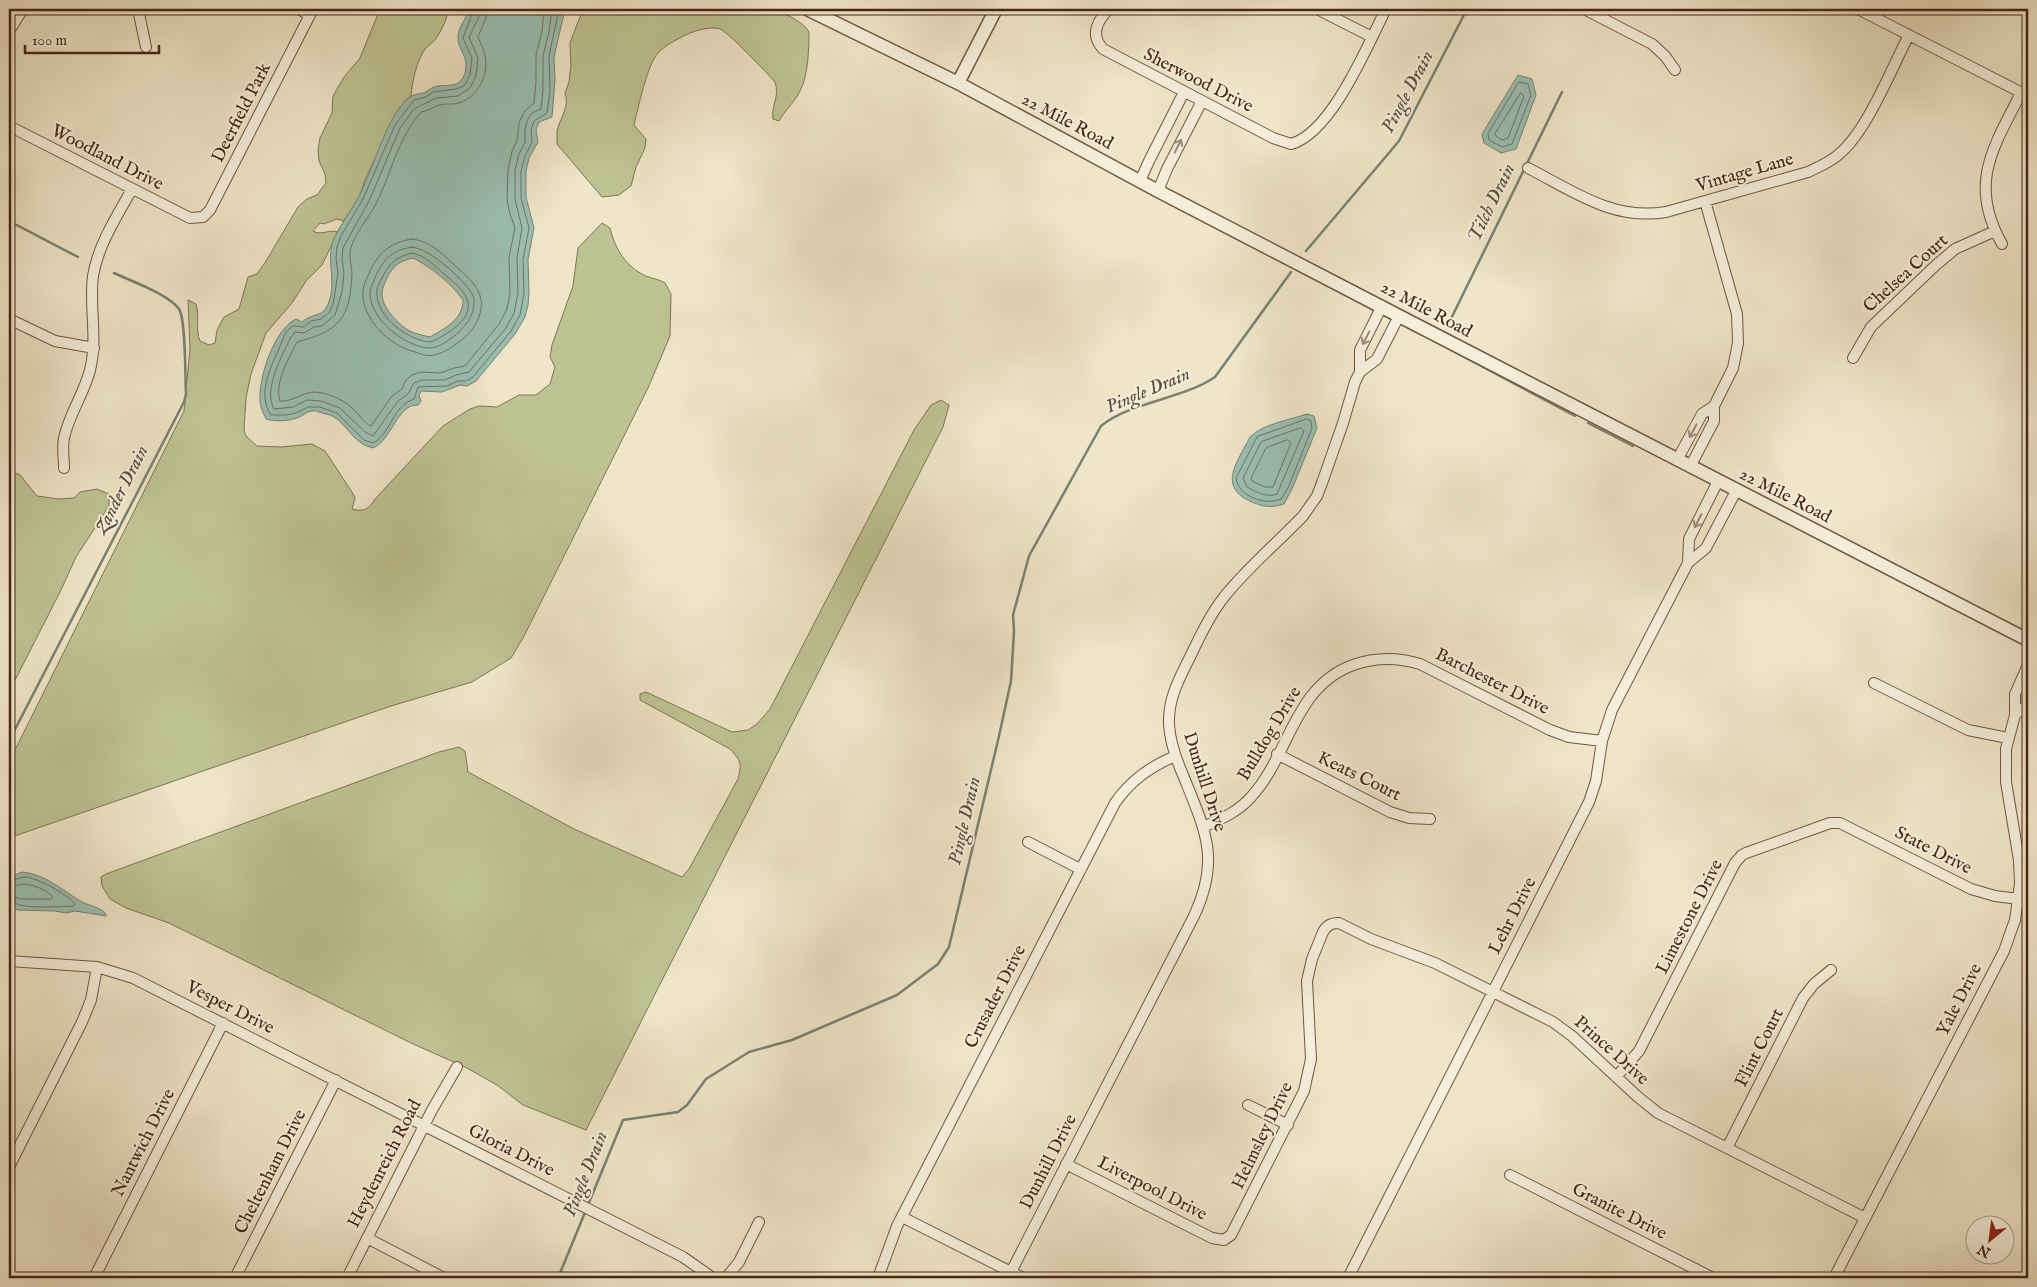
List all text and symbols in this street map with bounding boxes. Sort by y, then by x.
scale bar [25,22,159,54]
text: 100 m [32,31,68,50]
street label: Sherwood Drive [1139,43,1257,119]
water label: Pingle Drain [1376,47,1440,137]
street label: Deerfield Park [207,59,277,167]
street label: 22 Mile Road [1017,88,1117,156]
street label: Woodland Drive [47,120,167,196]
one-way arrow [1174,139,1183,154]
street label: Vintage Lane [1693,148,1796,198]
water label: Tilch Drain [1463,160,1521,246]
street label: Chelsea Court [1859,230,1953,318]
street label: 22 Mile Road [1376,276,1476,344]
one-way arrow [1361,330,1370,345]
water label: Pingle Drain [1102,362,1194,420]
one-way arrow [1688,423,1697,438]
water label: Zander Drain [88,441,155,540]
street label: 22 Mile Road [1735,463,1835,529]
one-way arrow [1693,513,1702,528]
street label: Barchester Drive [1431,643,1553,721]
street label: Bulldog Drive [1233,683,1307,785]
street label: Dunhill Drive [1177,729,1231,835]
street label: Keats Court [1313,747,1405,807]
water label: Pingle Drain [943,775,987,867]
street label: State Drive [1891,822,1975,880]
street label: Limestone Drive [1651,856,1729,978]
street label: Lehr Drive [1484,874,1542,958]
street label: Crusader Drive [960,941,1032,1053]
street label: Yale Drive [1932,960,1988,1040]
street label: Vesper Drive [181,976,278,1040]
street label: Flint Court [1730,1005,1790,1091]
street label: Prince Drive [1569,1011,1653,1091]
street label: Helmsley Drive [1227,1079,1299,1193]
street label: Nantwich Drive [107,1085,181,1201]
street label: Heydenreich Road [343,1096,427,1232]
street label: Cheltenham Drive [230,1106,312,1238]
street label: Dunhill Drive [1015,1111,1083,1213]
street label: Gloria Drive [464,1119,558,1183]
water label: Pingle Drain [558,1128,614,1220]
street label: Liverpool Drive [1093,1151,1211,1227]
street label: Granite Drive [1568,1178,1670,1246]
north arrow [1964,1214,2014,1264]
text: N [1975,1240,1995,1262]

